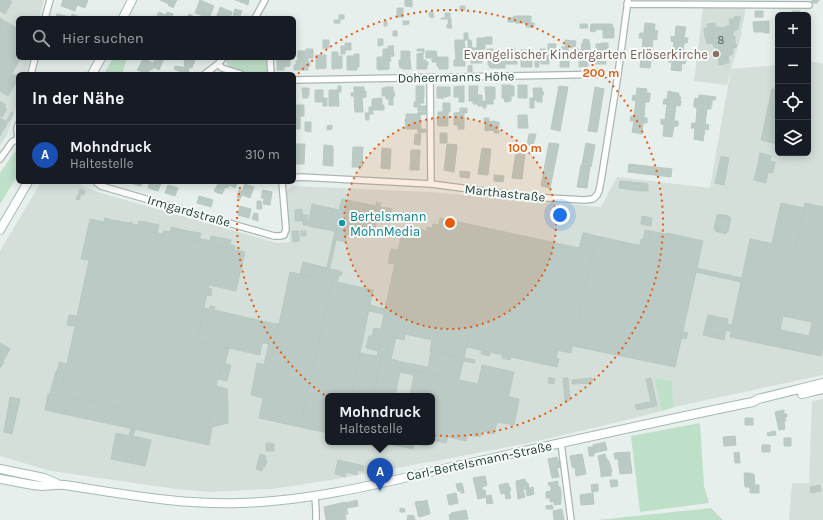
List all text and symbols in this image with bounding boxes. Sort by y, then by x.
map controls [775,12,811,156]
button: + [775,12,811,48]
search box [16,16,296,60]
icon: search [30,27,52,49]
text: Hier suchen [62,29,144,47]
house number: 8 [718,34,725,47]
place label: Evangelischer Kindergarten Erlöserkirche [464,47,708,62]
button: − [775,48,811,84]
marker: Evangelischer Kindergarten Erlöserkirche [711,49,721,59]
text: 200 m [583,66,619,80]
street label: Doheermanns Höhe [397,68,515,86]
button: locate [775,84,811,120]
text: In der Nähe [32,88,124,108]
button: layers [775,120,811,156]
text: Mohndruck [70,138,152,156]
text: 100 m [508,141,542,155]
text: A [41,147,49,162]
text: 310 m [245,147,280,162]
text: Haltestelle [70,156,133,171]
street label: Marthastraße [464,181,546,205]
street label: Irmgardstraße [146,192,233,230]
your location [550,205,570,225]
place label: Bertelsmann MohnMedia [350,209,427,239]
centre of rings [443,216,457,230]
marker: Bertelsmann MohnMedia [337,218,347,228]
popup [325,393,435,445]
text: Mohndruck [339,403,421,421]
text: Haltestelle [339,421,403,436]
street label: Carl-Bertelsmann-Straße [405,438,553,484]
pin: A [367,458,393,491]

